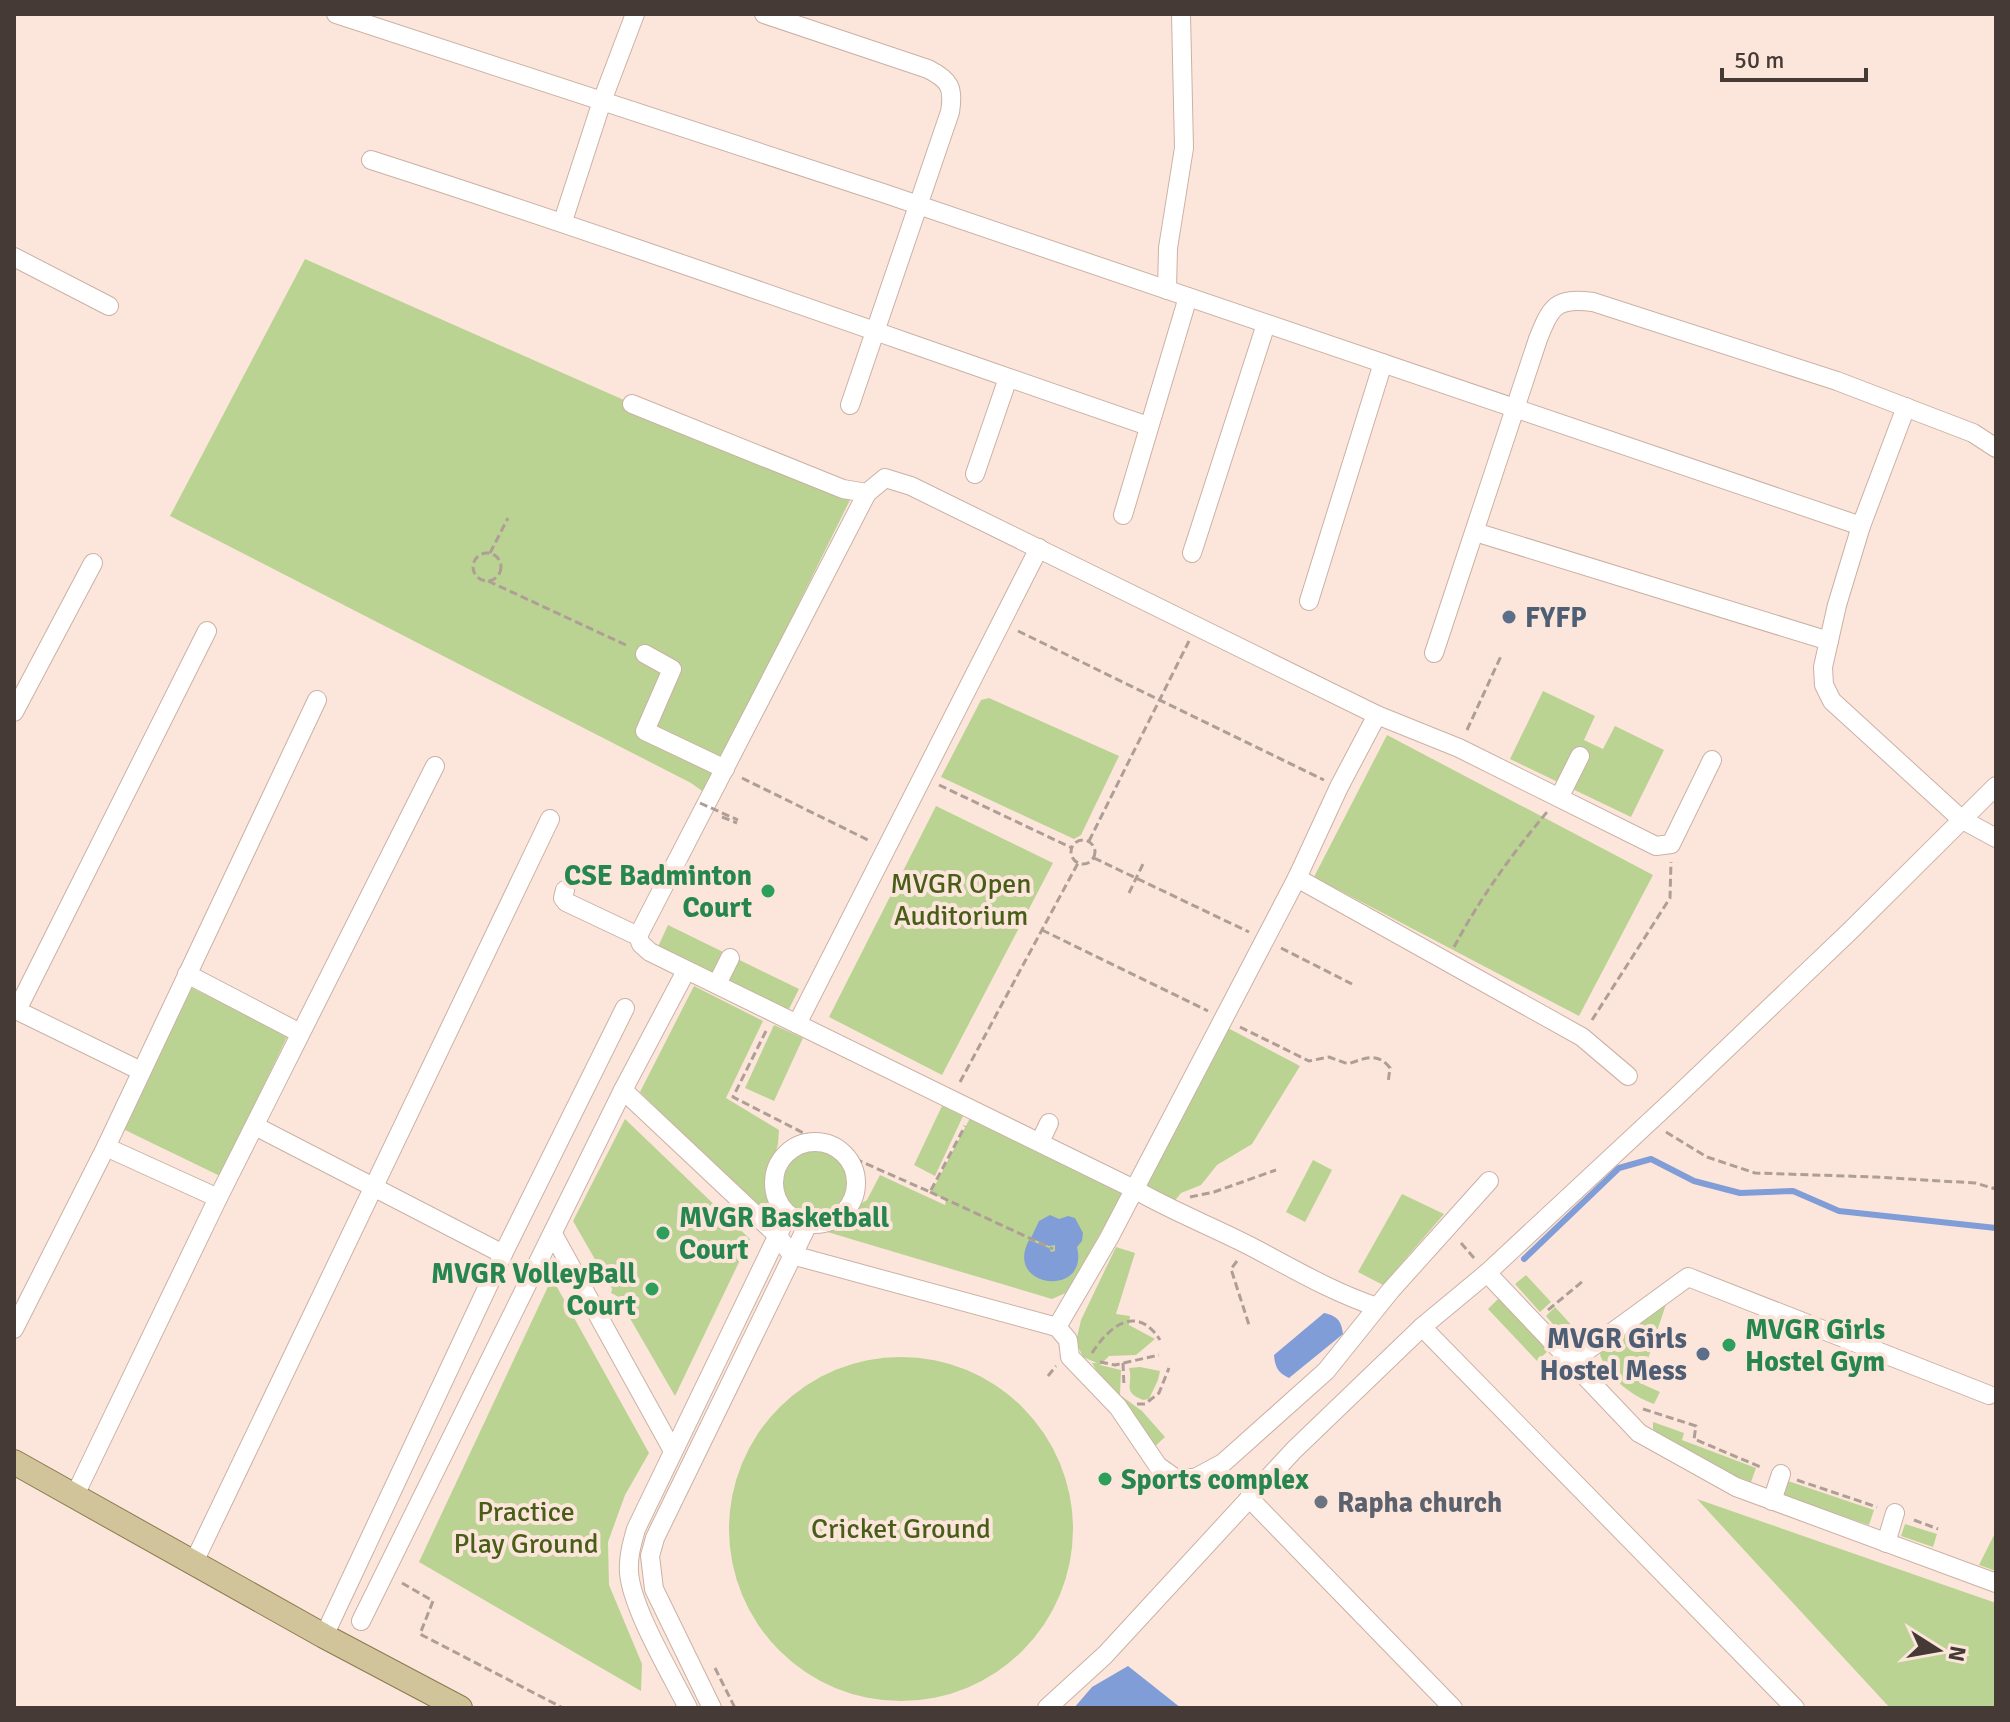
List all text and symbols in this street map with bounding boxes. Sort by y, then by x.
scale bar [1722,32,1866,82]
text: 50 m [1734,45,1784,75]
place label: FYFP [1525,601,1587,635]
marker: FYFP [1500,608,1518,626]
place label: CSE Badminton Court [564,859,753,925]
park label: MVGR Open Auditorium [890,867,1032,933]
marker: CSE Badminton Court [759,882,777,900]
place label: MVGR Basketball Court [679,1201,890,1267]
marker: MVGR Basketball Court [654,1224,672,1242]
place label: MVGR VolleyBall Court [431,1257,637,1323]
marker: MVGR VolleyBall Court [643,1280,661,1298]
place label: MVGR Girls Hostel Gym [1745,1313,1885,1379]
place label: MVGR Girls Hostel Mess [1540,1322,1687,1388]
marker: MVGR Girls Hostel Gym [1720,1336,1738,1354]
marker: MVGR Girls Hostel Mess [1694,1345,1712,1363]
place label: Sports complex [1121,1463,1309,1497]
marker: Sports complex [1096,1470,1114,1488]
place label: Rapha church [1337,1486,1502,1520]
marker: Rapha church [1312,1493,1330,1511]
park label: Practice Play Ground [453,1495,599,1561]
park label: Cricket Ground [811,1512,991,1546]
north arrow [1898,1610,1978,1690]
text: N [1942,1644,1972,1664]

